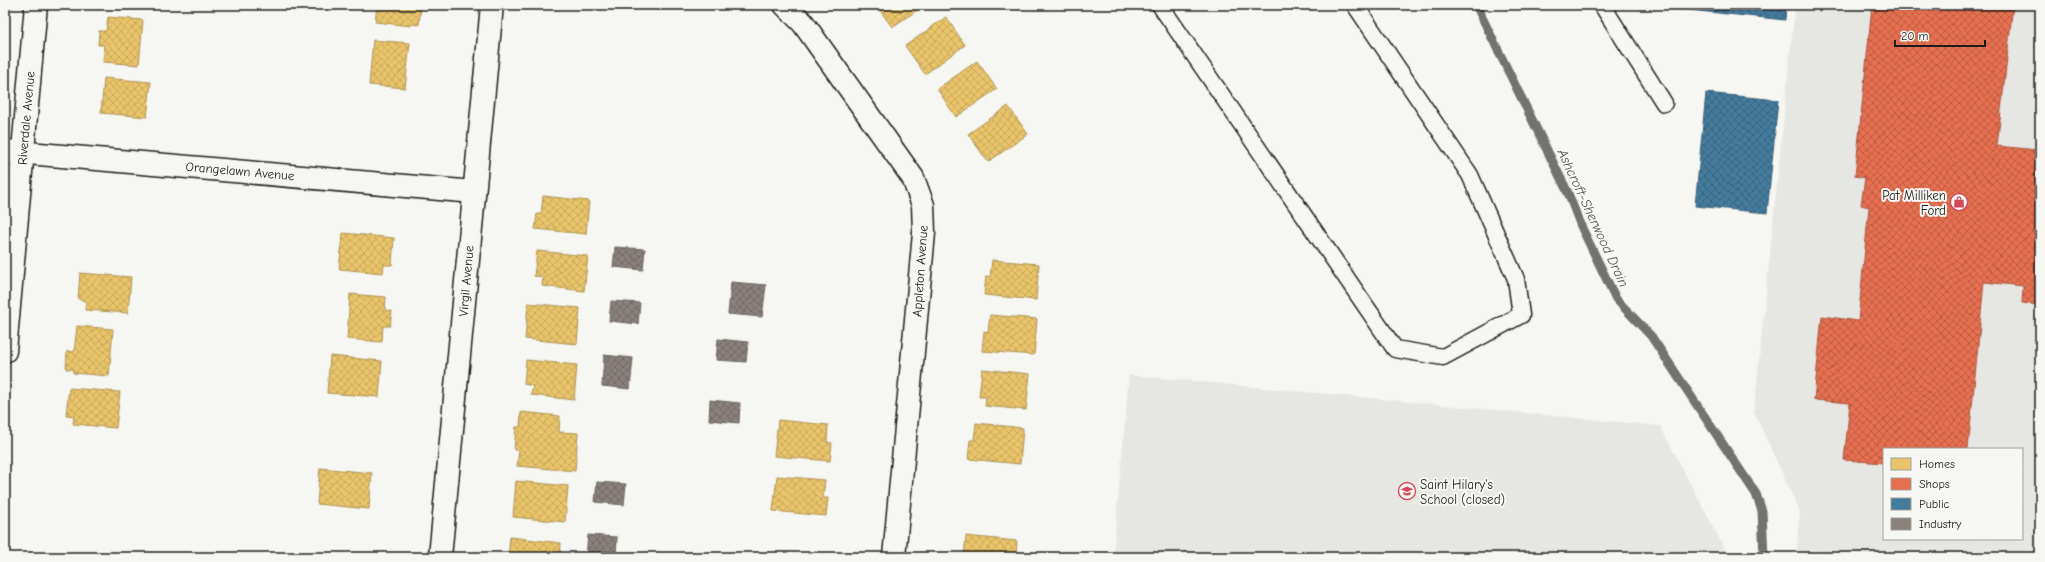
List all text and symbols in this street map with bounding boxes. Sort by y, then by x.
scale bar [1895,22,1985,48]
text: 20 m [1901,29,1929,43]
street label: Riverdale Avenue [14,70,38,165]
water label: Ashcroft-Sherwood Drain [1553,145,1633,290]
street label: Orangelawn Avenue [185,159,295,183]
place label: Pat Milliken Ford [1882,188,1946,218]
shop icon: Pat Milliken Ford [1949,192,1969,212]
street label: Appleton Avenue [909,224,931,317]
street label: Virgil Avenue [455,244,477,317]
legend [1883,448,2023,540]
text: Homes [1919,457,1955,471]
place label: Saint Hilary's School (closed) [1420,477,1505,507]
text: Shops [1919,477,1950,491]
school or university icon: Saint Hilary's School (closed) [1397,481,1417,501]
text: Public [1919,497,1950,511]
text: Industry [1919,517,1962,531]

